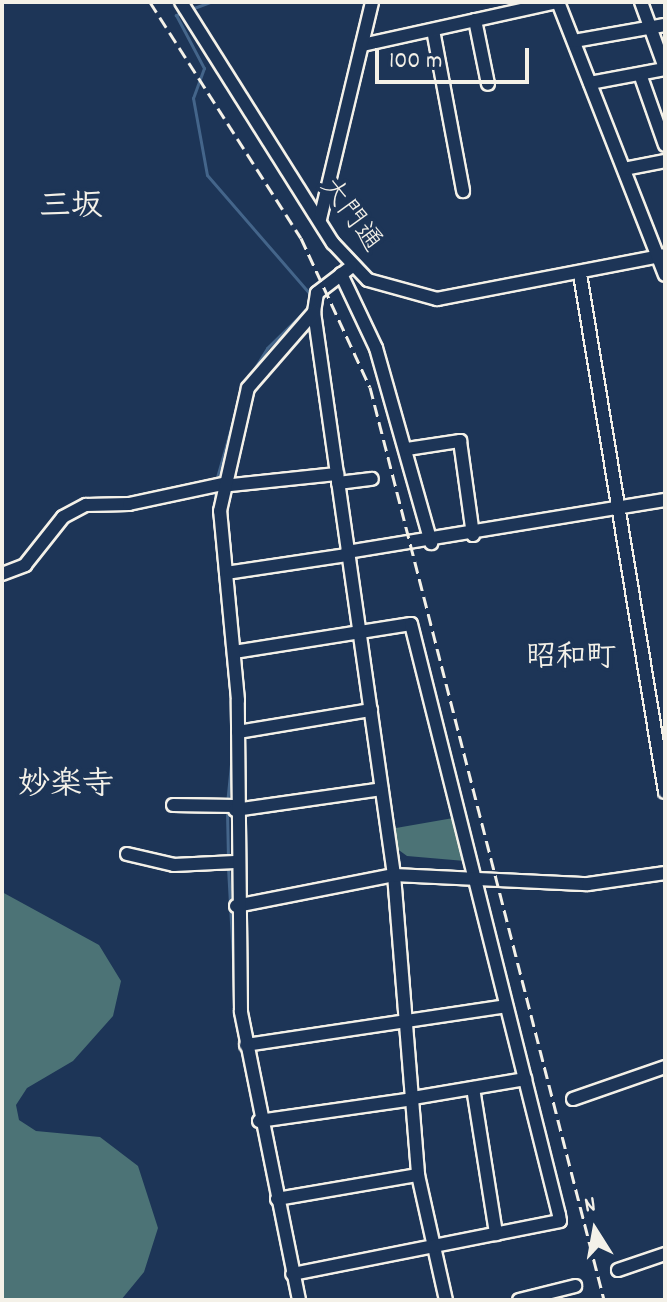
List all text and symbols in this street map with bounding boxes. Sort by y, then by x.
scale bar [379,32,533,82]
text: 100 m [389,45,442,79]
street label: 大門通 [311,172,387,260]
district label: 三坂 [39,190,103,228]
district label: 昭和町 [526,642,616,678]
district label: 妙楽寺 [18,768,114,806]
north arrow [555,1190,635,1270]
text: N [582,1190,599,1222]

